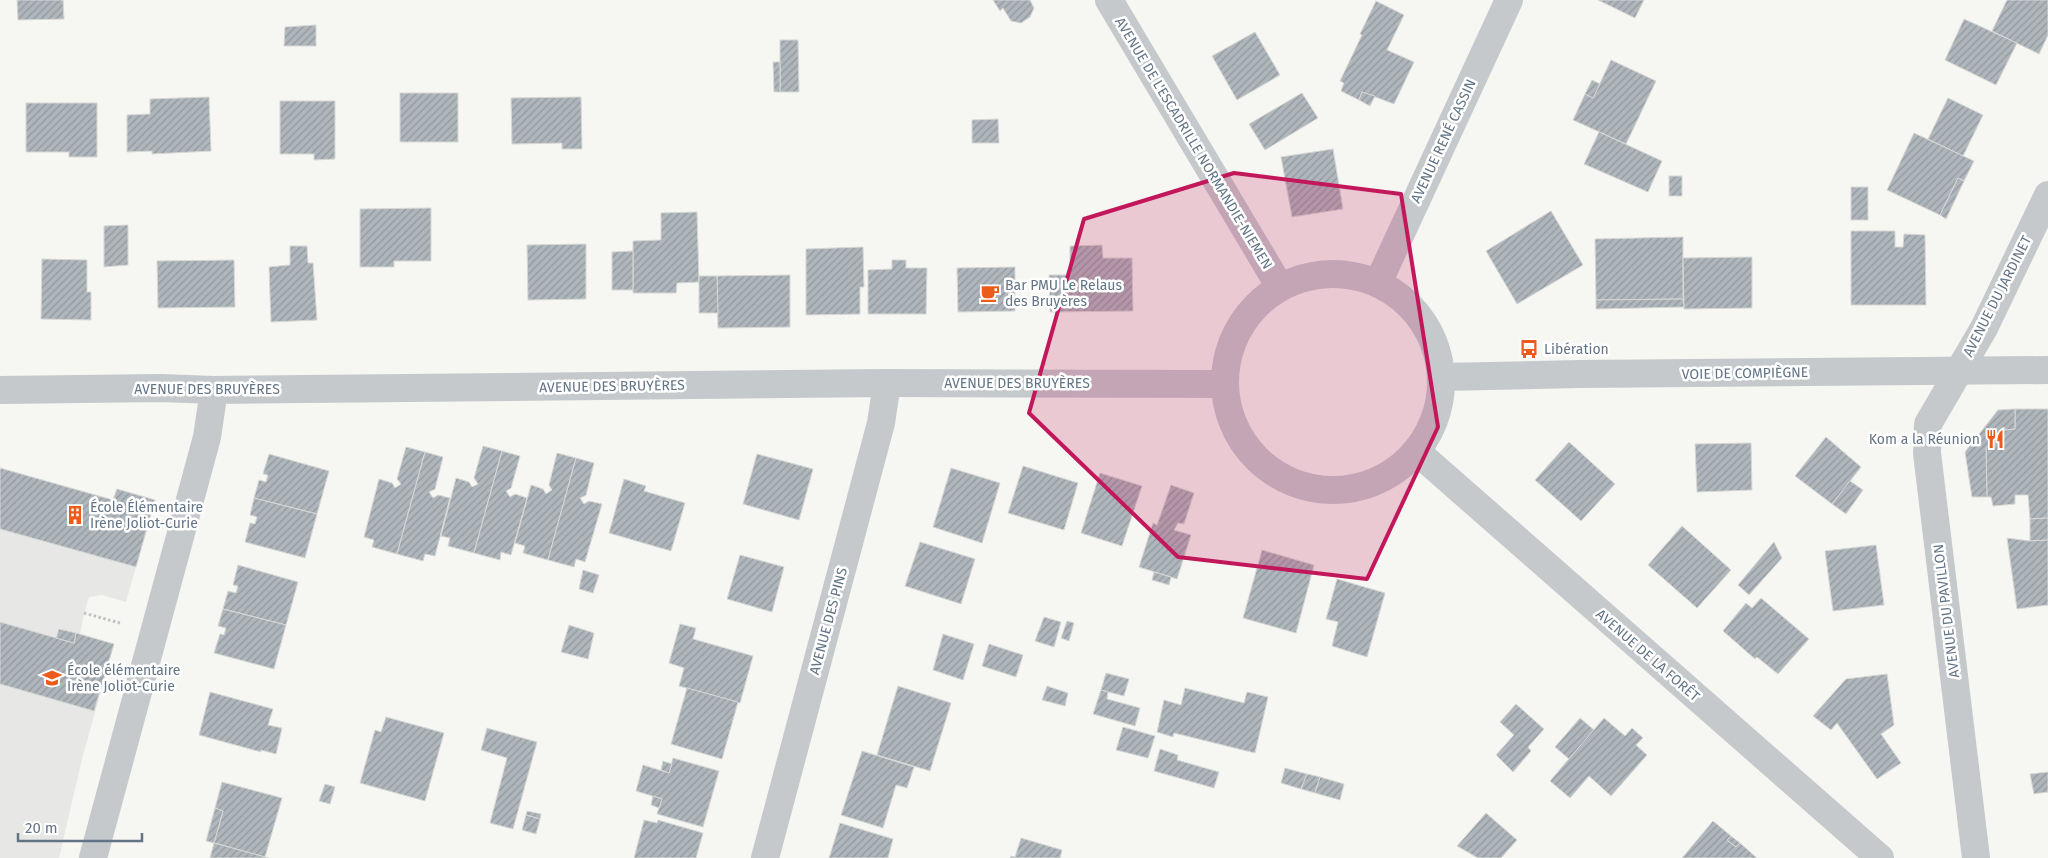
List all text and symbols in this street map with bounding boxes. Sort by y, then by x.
street label: AVENUE DE L'ESCADRILLE NORMANDIE-NIEMEN [1111,14,1276,272]
street label: AVENUE RENÉ CASSIN [1406,76,1480,206]
street label: AVENUE DU JARDINET [1960,232,2036,359]
place label: Bar PMU Le Relaus des Bruyères [1005,277,1122,310]
cafe icon: Bar PMU Le Relaus des Bruyères [979,282,1001,304]
bus stop icon: Libération [1518,338,1540,360]
place label: Libération [1544,341,1609,358]
street label: VOIE DE COMPIÈGNE [1682,363,1808,383]
street label: AVENUE DES BRUYÈRES [944,374,1090,392]
street label: AVENUE DES BRUYÈRES [539,376,685,396]
street label: AVENUE DES BRUYÈRES [134,380,280,398]
restaurant icon: Kom a la Réunion [1984,428,2006,450]
place label: Kom a la Réunion [1869,431,1980,448]
place label: École Élémentaire Irène Joliot-Curie [90,498,203,532]
building icon: École Élémentaire Irène Joliot-Curie [64,504,86,526]
street label: AVENUE DU PAVILLON [1930,543,1963,679]
street label: AVENUE DES PINS [806,565,851,677]
street label: AVENUE DE LA FORÊT [1592,605,1704,705]
place label: École élémentaire Irène Joliot-Curie [67,661,180,695]
school or university icon: École élémentaire Irène Joliot-Curie [41,667,63,689]
scale bar [18,810,141,842]
text: 20 m [25,819,58,837]

